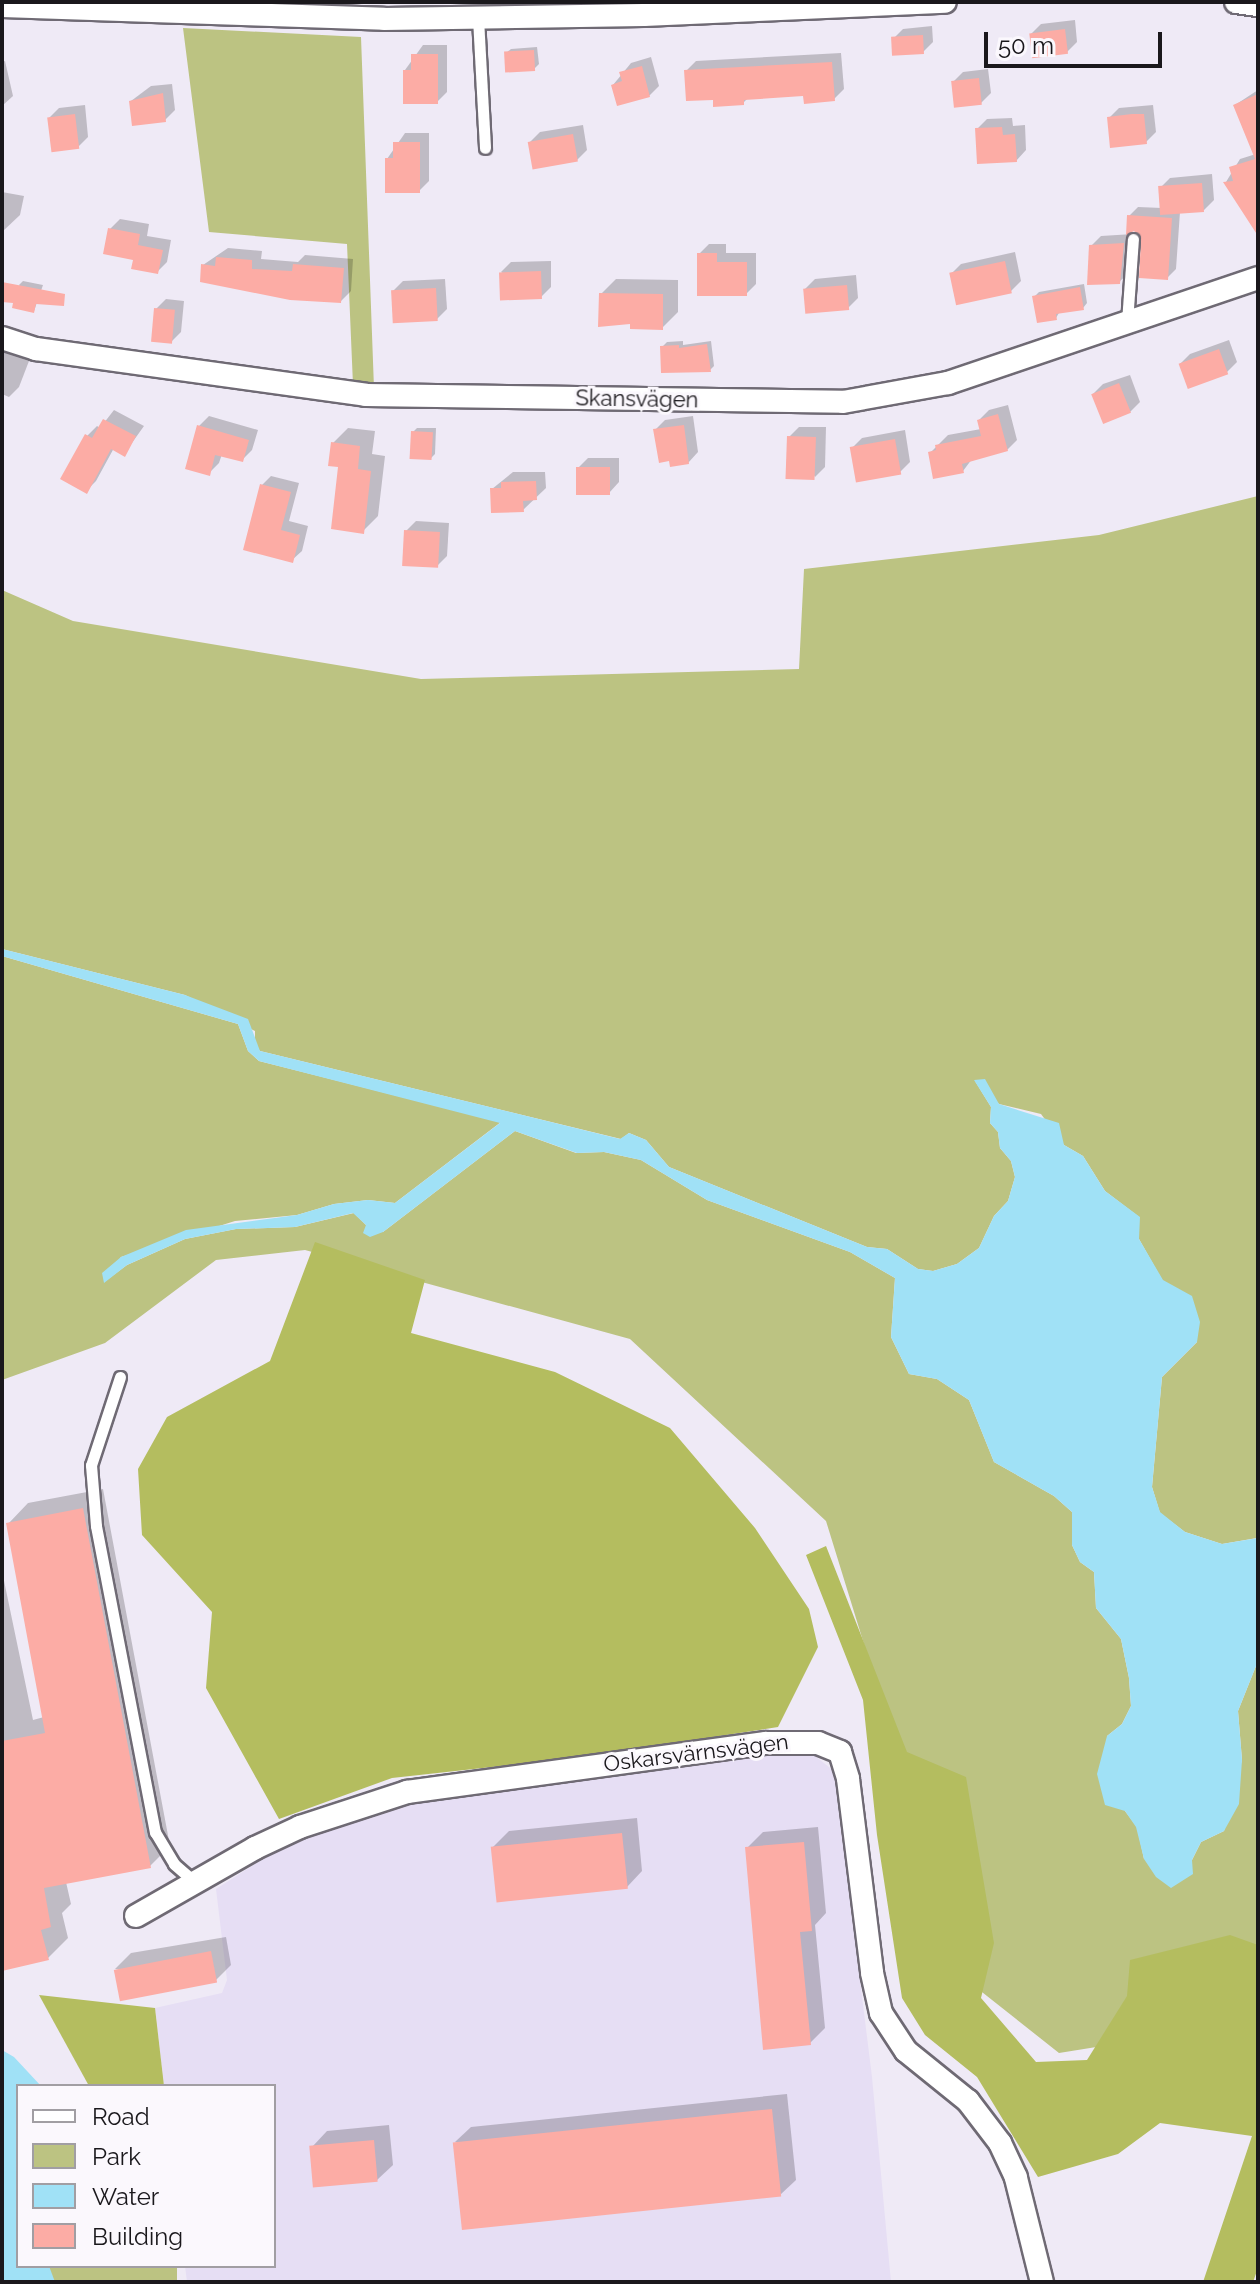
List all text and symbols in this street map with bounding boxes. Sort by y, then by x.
scale bar [988,16,1166,66]
text: 50 m [998,31,1054,60]
street label: Skansvägen [575,385,699,413]
street label: Oskarsvärnsvägen [602,1729,790,1777]
legend [16,2084,276,2268]
text: Road [92,2102,150,2131]
text: Park [92,2142,141,2171]
text: Water [92,2182,159,2211]
text: Building [92,2222,183,2251]

